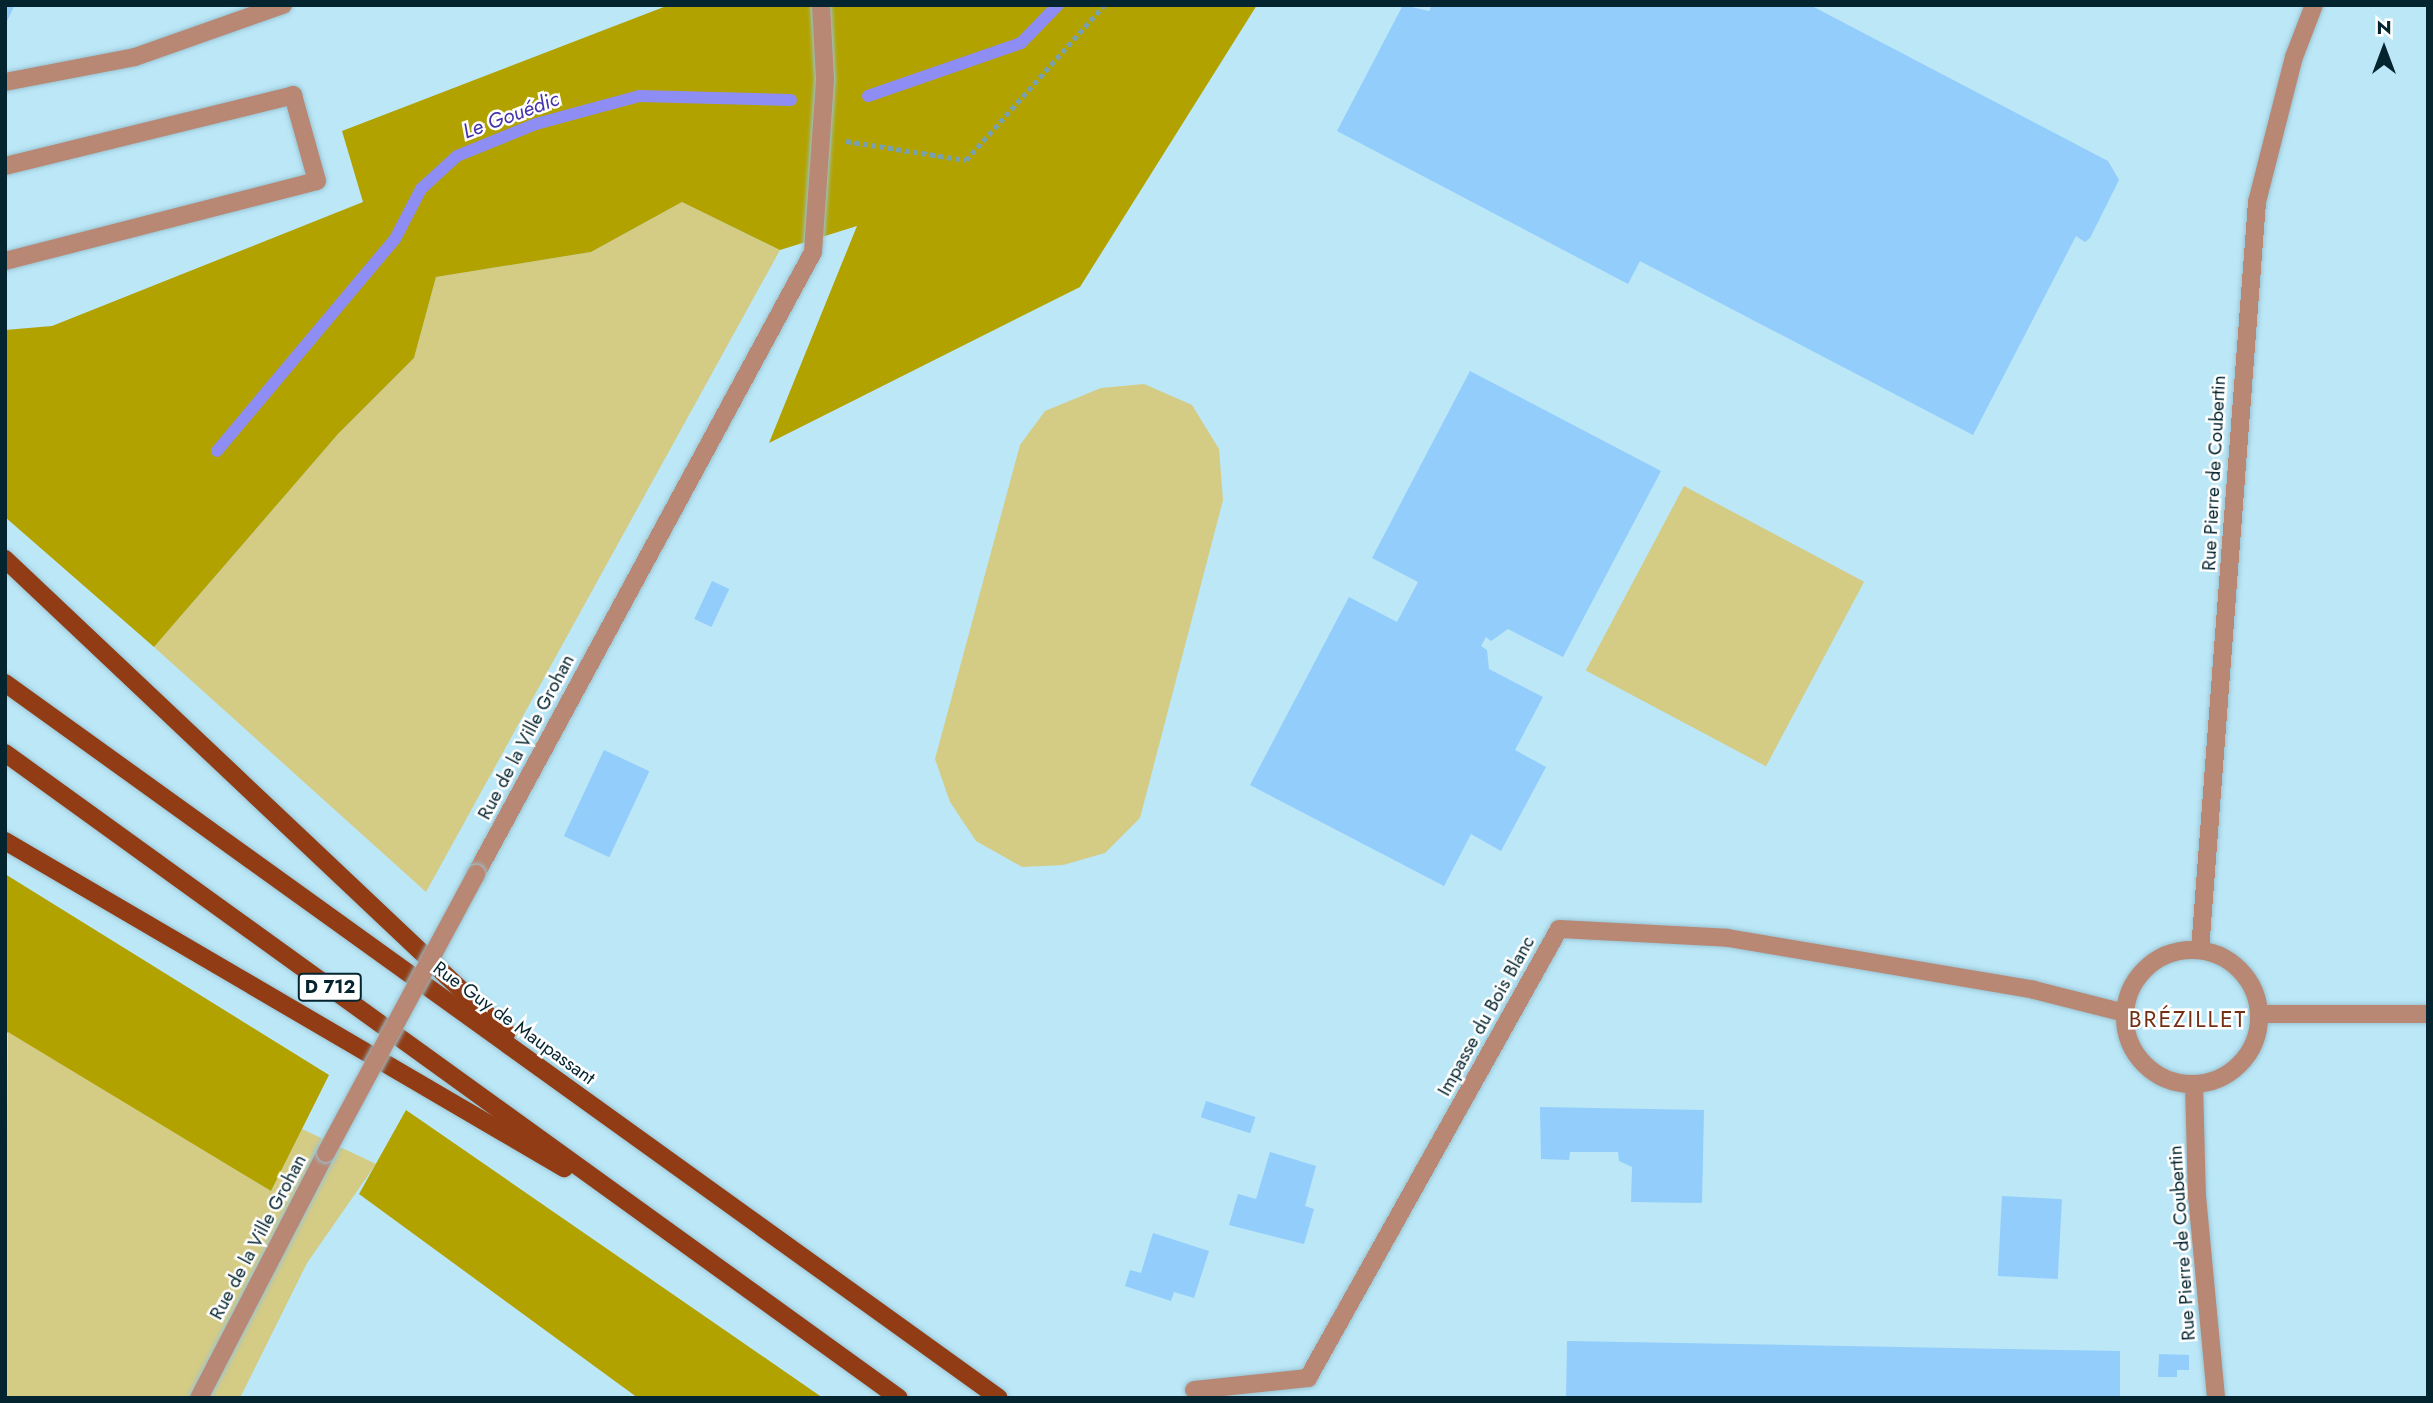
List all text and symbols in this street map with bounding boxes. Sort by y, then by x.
north arrow [2349,14,2419,84]
text: N [2376,14,2392,41]
water label: Le Gouédic [459,86,563,144]
street label: Rue Pierre de Coubertin [2197,375,2231,571]
street label: Rue de la Ville Grohan [473,651,579,823]
street label: Impasse du Bois Blanc [1433,932,1539,1100]
street label: Rue Guy de Maupassant [429,957,599,1089]
road number: D 712 [297,972,363,1002]
district label: BRÉZILLET [2130,1005,2246,1033]
street label: Rue Pierre de Coubertin [2164,1145,2200,1341]
street label: Rue de la Ville Grohan [205,1151,311,1323]

